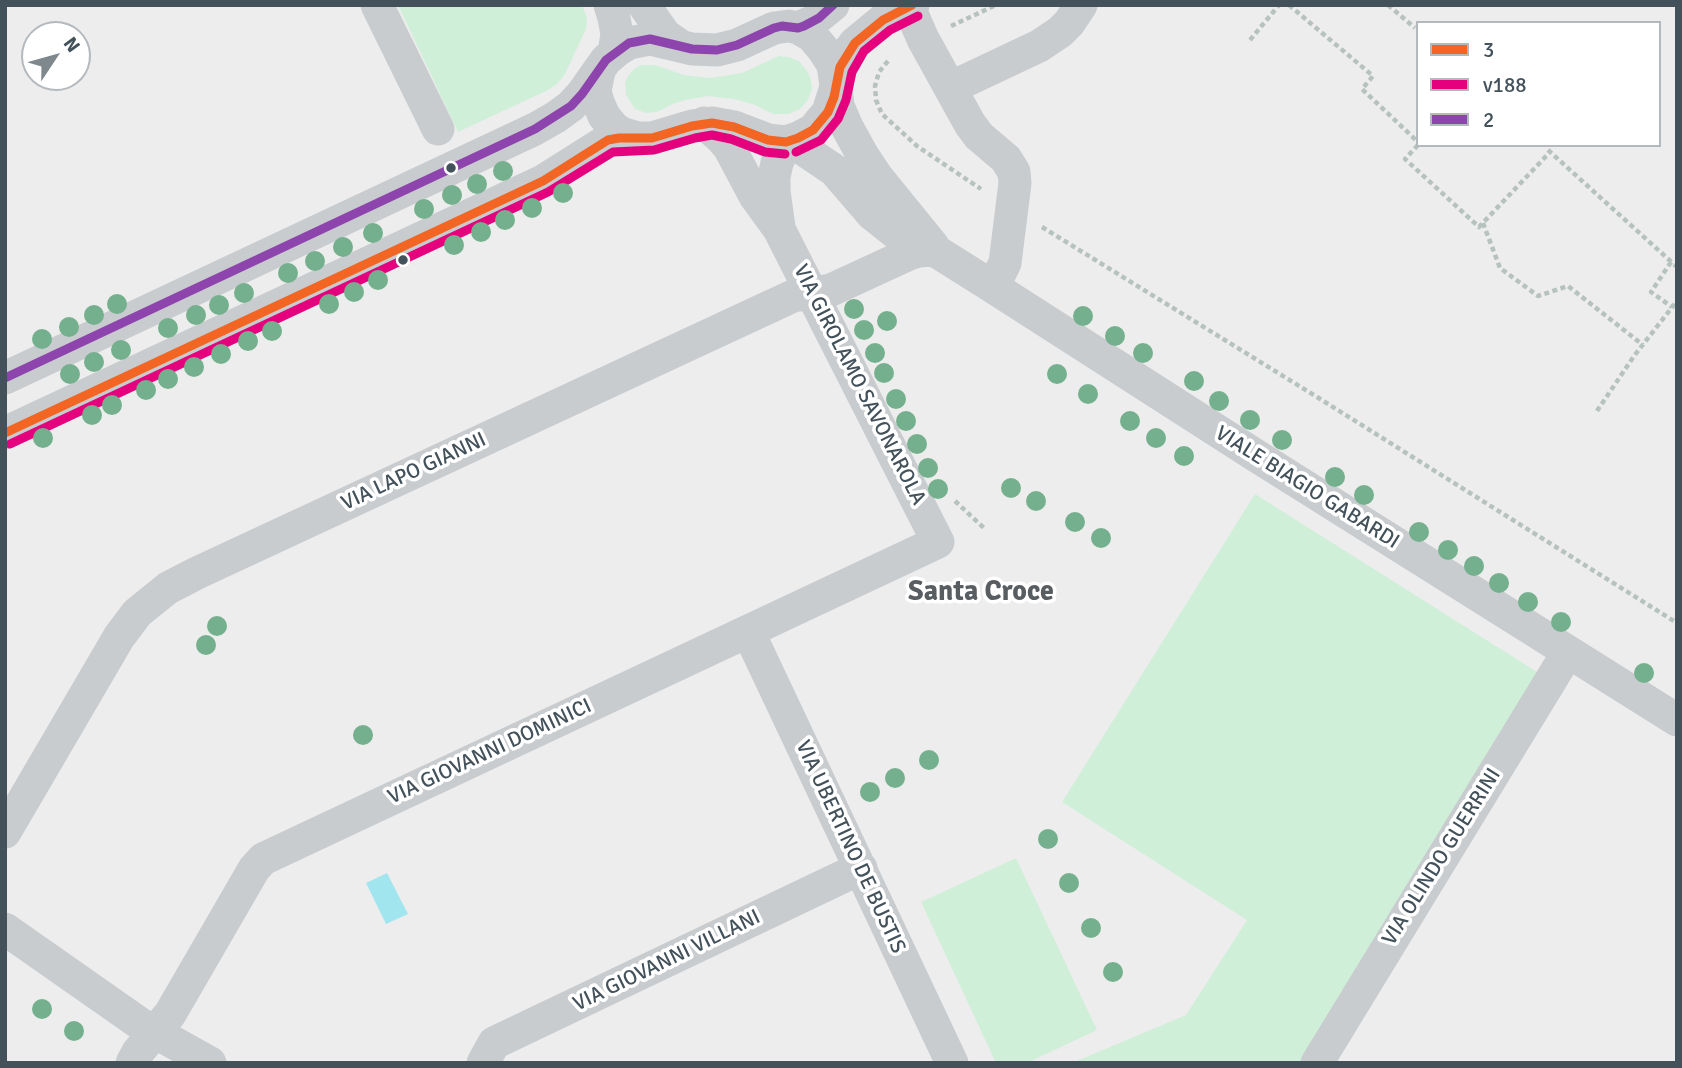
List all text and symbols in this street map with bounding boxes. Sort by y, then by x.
north arrow [21,21,91,91]
legend [1416,21,1661,147]
text: N [58,32,85,57]
text: 3 [1483,37,1494,63]
text: v188 [1483,72,1527,98]
text: 2 [1483,107,1494,133]
unlabelled marker [444,161,458,175]
unlabelled marker [396,253,410,267]
street label: VIA GIROLAMO SAVONAROLA [787,261,931,509]
street label: VIALE BIAGIO GABARDI [1210,421,1404,555]
street label: VIA LAPO GIANNI [338,427,490,517]
district label: Santa Croce [908,576,1054,610]
street label: VIA GIOVANNI DOMINICI [384,694,596,810]
street label: VIA UBERTINO DE BUSTIS [790,737,910,957]
street label: VIA OLINDO GUERRINI [1377,764,1507,950]
street label: VIA GIOVANNI VILLANI [569,905,765,1017]

